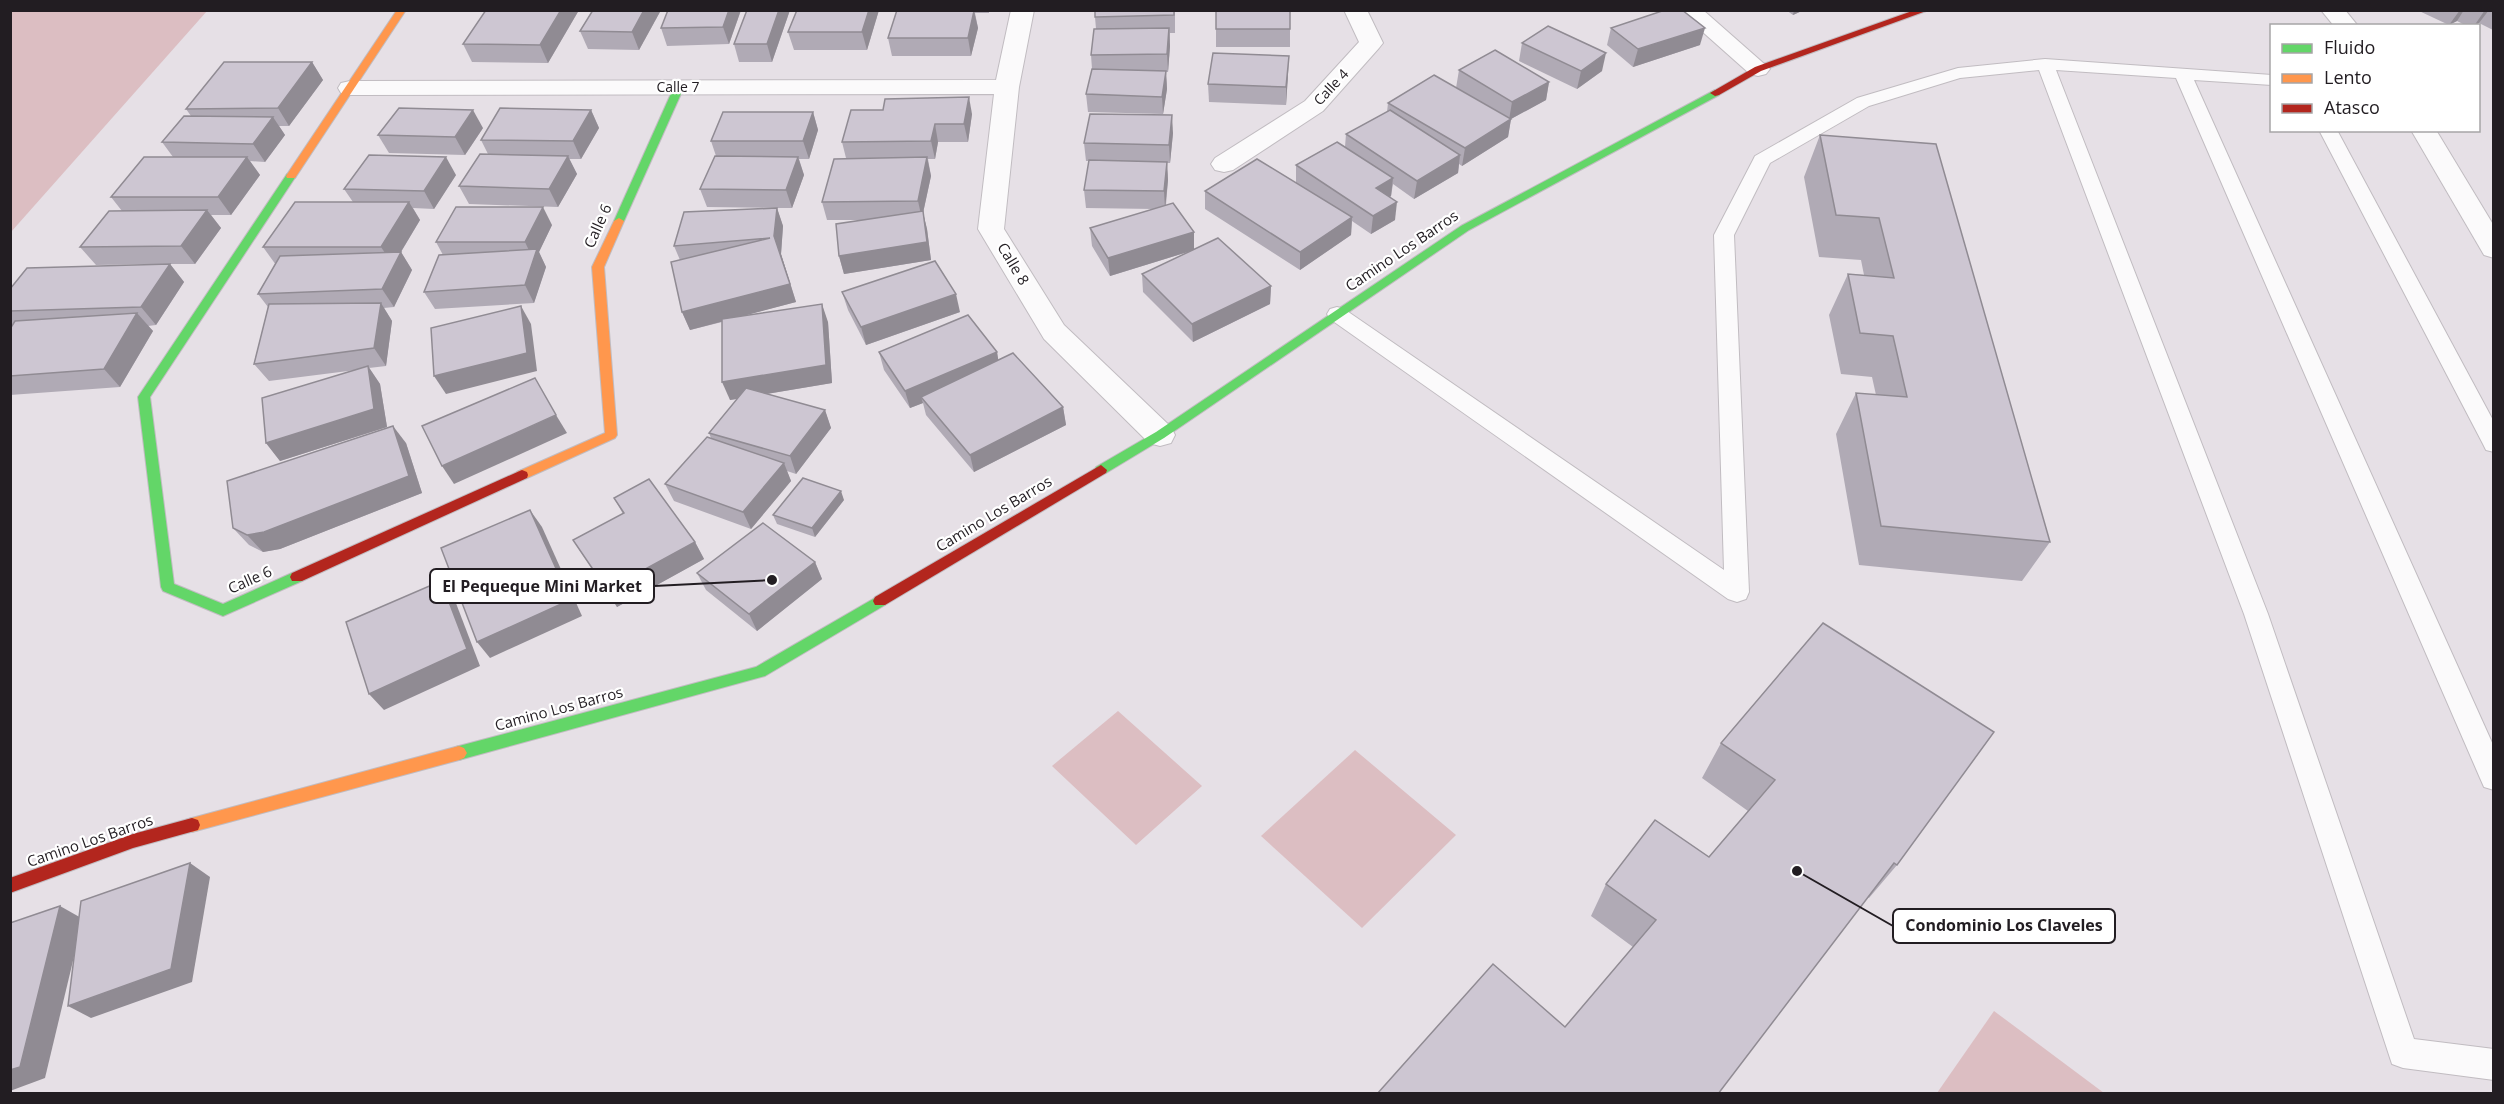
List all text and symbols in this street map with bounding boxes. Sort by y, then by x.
legend [2270,24,2480,132]
text: Fluido [2324,35,2375,59]
street label: Calle 4 [1309,64,1352,109]
text: Lento [2324,65,2372,89]
street label: Calle 7 [656,77,700,96]
text: Atasco [2324,95,2380,119]
street label: Calle 6 [579,200,616,251]
street label: Camino Los Barros [1341,205,1462,295]
street label: Calle 8 [993,239,1034,288]
street label: Camino Los Barros [932,471,1055,556]
street label: Calle 6 [224,561,275,598]
callout: El Pequeque Mini Market [430,569,654,603]
text: El Pequeque Mini Market [442,575,642,597]
street label: Camino Los Barros [492,681,625,735]
street label: Camino Los Barros [24,809,155,871]
callout: Condominio Los Claveles [1893,909,2115,943]
text: Condominio Los Claveles [1905,914,2103,936]

